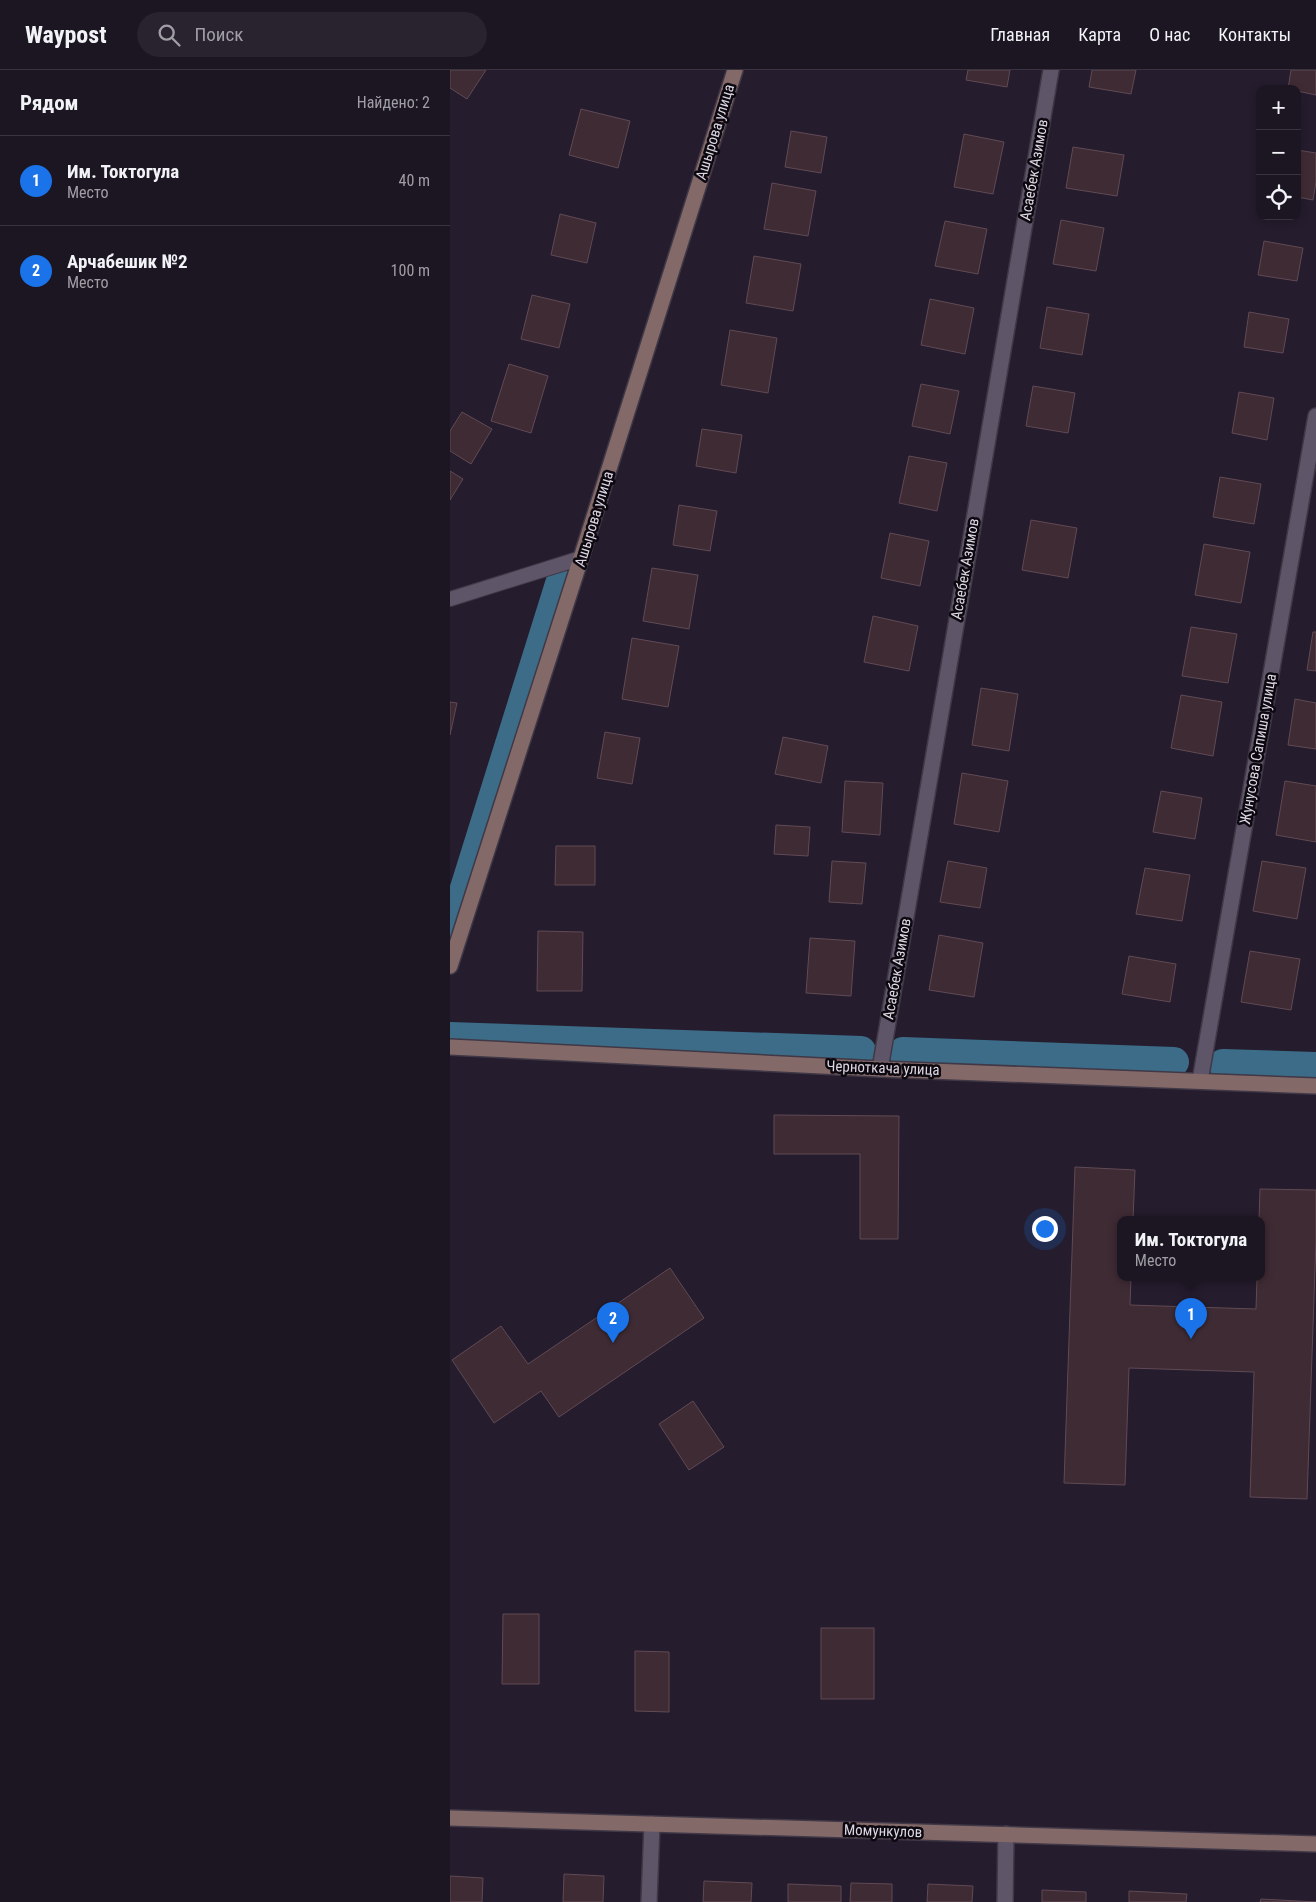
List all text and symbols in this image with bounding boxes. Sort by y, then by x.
search box [137,12,487,57]
text: Waypost [25,21,107,49]
icon: search [155,21,183,49]
text: Поиск [195,23,243,46]
text: Главная [990,24,1050,45]
text: Карта [1078,24,1121,45]
text: О нас [1149,24,1190,45]
text: Контакты [1218,24,1291,45]
street label: Ашырова улица [692,82,738,182]
map controls [1256,85,1301,220]
button: + [1256,85,1301,130]
text: Рядом [20,91,79,115]
text: Найдено: 2 [357,93,430,112]
street label: Асаебек Азимов [1016,118,1052,222]
button: − [1256,130,1301,175]
text: Им. Токтогула [67,160,179,183]
text: 1 [32,171,40,190]
text: 40 m [398,171,430,190]
button: locate [1256,175,1301,220]
text: Место [67,183,108,202]
text: Арчабешик №2 [67,250,188,273]
text: 2 [32,261,40,280]
text: 100 m [391,261,430,280]
text: Место [67,273,108,292]
street label: Ашырова улица [571,469,617,569]
street label: Асаебек Азимов [947,517,983,621]
street label: Жунусова Сапиша улица [1236,672,1280,826]
street label: Асаебек Азимов [879,917,915,1021]
street label: Черноткача улица [826,1057,940,1079]
your location [1032,1216,1058,1242]
popup [1117,1216,1265,1281]
text: Им. Токтогула [1135,1228,1247,1251]
text: Место [1135,1251,1176,1270]
pin: 1 [1175,1298,1207,1339]
pin: 2 [597,1302,629,1343]
street label: Момункулов [844,1821,922,1841]

